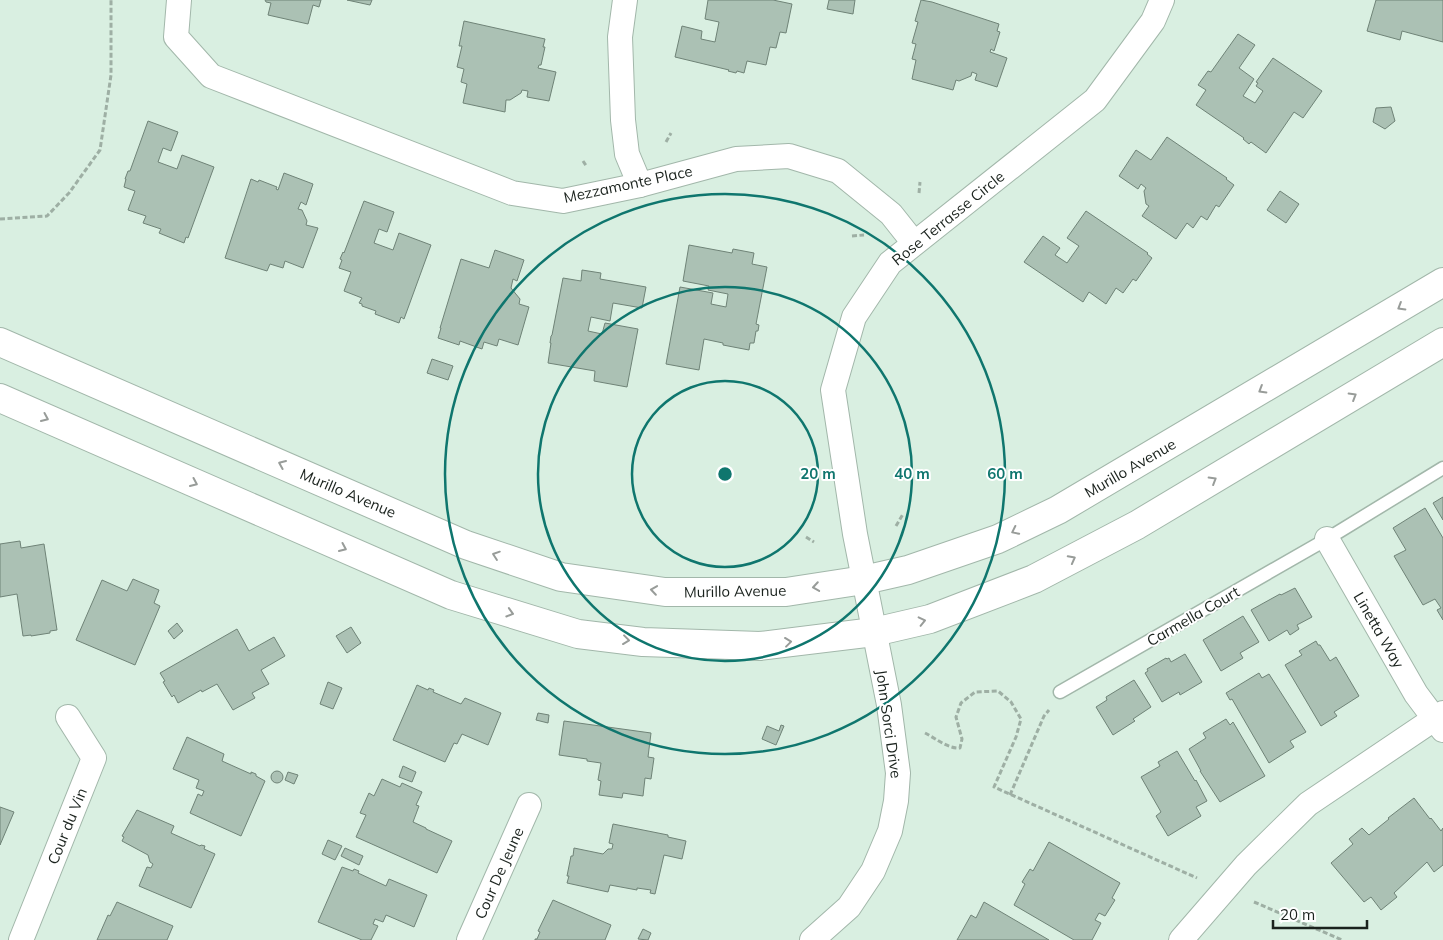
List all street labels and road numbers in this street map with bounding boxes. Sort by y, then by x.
street label: Mezzamonte Place [562,161,694,207]
street label: Rose Terrasse Circle [888,167,1008,269]
street label: Murillo Avenue [1081,434,1179,502]
street label: Murillo Avenue [297,464,399,522]
street label: Murillo Avenue [684,581,786,601]
street label: Carmella Court [1143,582,1243,650]
street label: Linetta Way [1350,589,1408,671]
street label: John Sorci Drive [872,669,906,779]
street label: Cour du Vin [43,785,91,867]
street label: Cour De Jeune [470,824,528,922]

